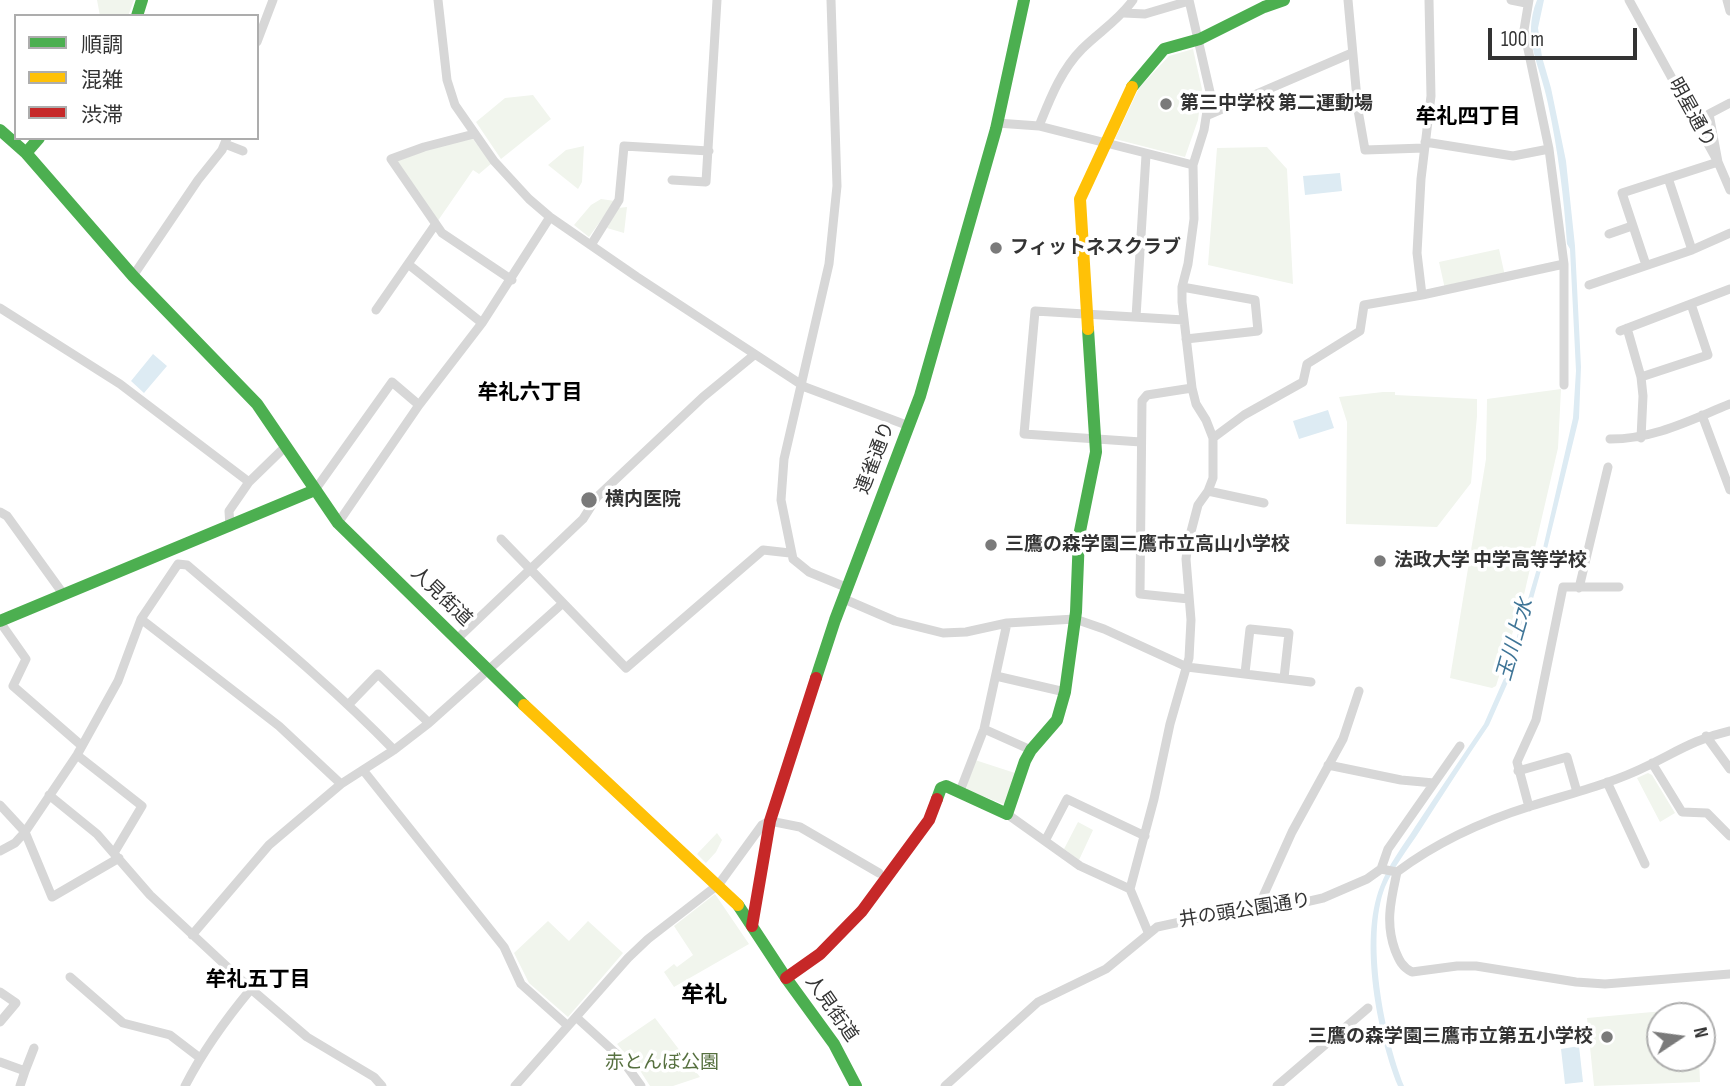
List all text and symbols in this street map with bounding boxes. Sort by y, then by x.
legend [14,14,259,140]
scale bar [1492,14,1641,58]
text: 100 m [1501,27,1544,52]
text: 順調 [81,33,123,58]
text: 混雑 [81,68,123,93]
street label: 明星通り [1663,74,1719,152]
place label: 第三中学校 第二運動場 [1180,93,1373,115]
marker: 第三中学校 第二運動場 [1158,96,1174,112]
text: 渋滞 [81,103,123,128]
district label: 牟礼四丁目 [1416,105,1520,131]
place label: フィットネスクラブ [1010,237,1181,259]
marker: フィットネスクラブ [988,240,1004,256]
district label: 牟礼六丁目 [478,381,582,407]
street label: 連雀通り [852,418,900,498]
place label: 横内医院 [605,489,681,511]
marker: 横内医院 [579,490,599,510]
place label: 三鷹の森学園三鷹市立高山小学校 [1005,534,1290,556]
marker: 三鷹の森学園三鷹市立高山小学校 [983,537,999,553]
place label: 法政大学 中学高等学校 [1394,550,1587,572]
marker: 法政大学 中学高等学校 [1372,553,1388,569]
street label: 人見街道 [406,562,476,632]
water label: 玉川上水 [1492,596,1540,684]
street label: 井の頭公園通り [1178,889,1312,933]
district label: 牟礼五丁目 [206,968,310,994]
street label: 人見街道 [800,971,862,1047]
district label: 牟礼 [681,982,727,1010]
north arrow [1646,1002,1716,1072]
text: N [1688,1025,1712,1040]
place label: 三鷹の森学園三鷹市立第五小学校 [1308,1026,1593,1048]
marker: 三鷹の森学園三鷹市立第五小学校 [1599,1029,1615,1045]
park label: 赤とんぼ公園 [605,1052,719,1074]

